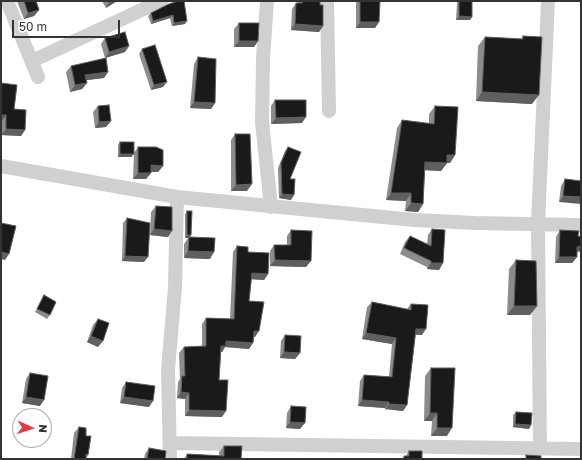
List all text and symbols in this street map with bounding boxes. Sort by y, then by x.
scale bar [14,12,122,38]
text: 50 m [19,19,47,34]
north arrow [12,408,52,448]
text: N [37,424,50,433]

